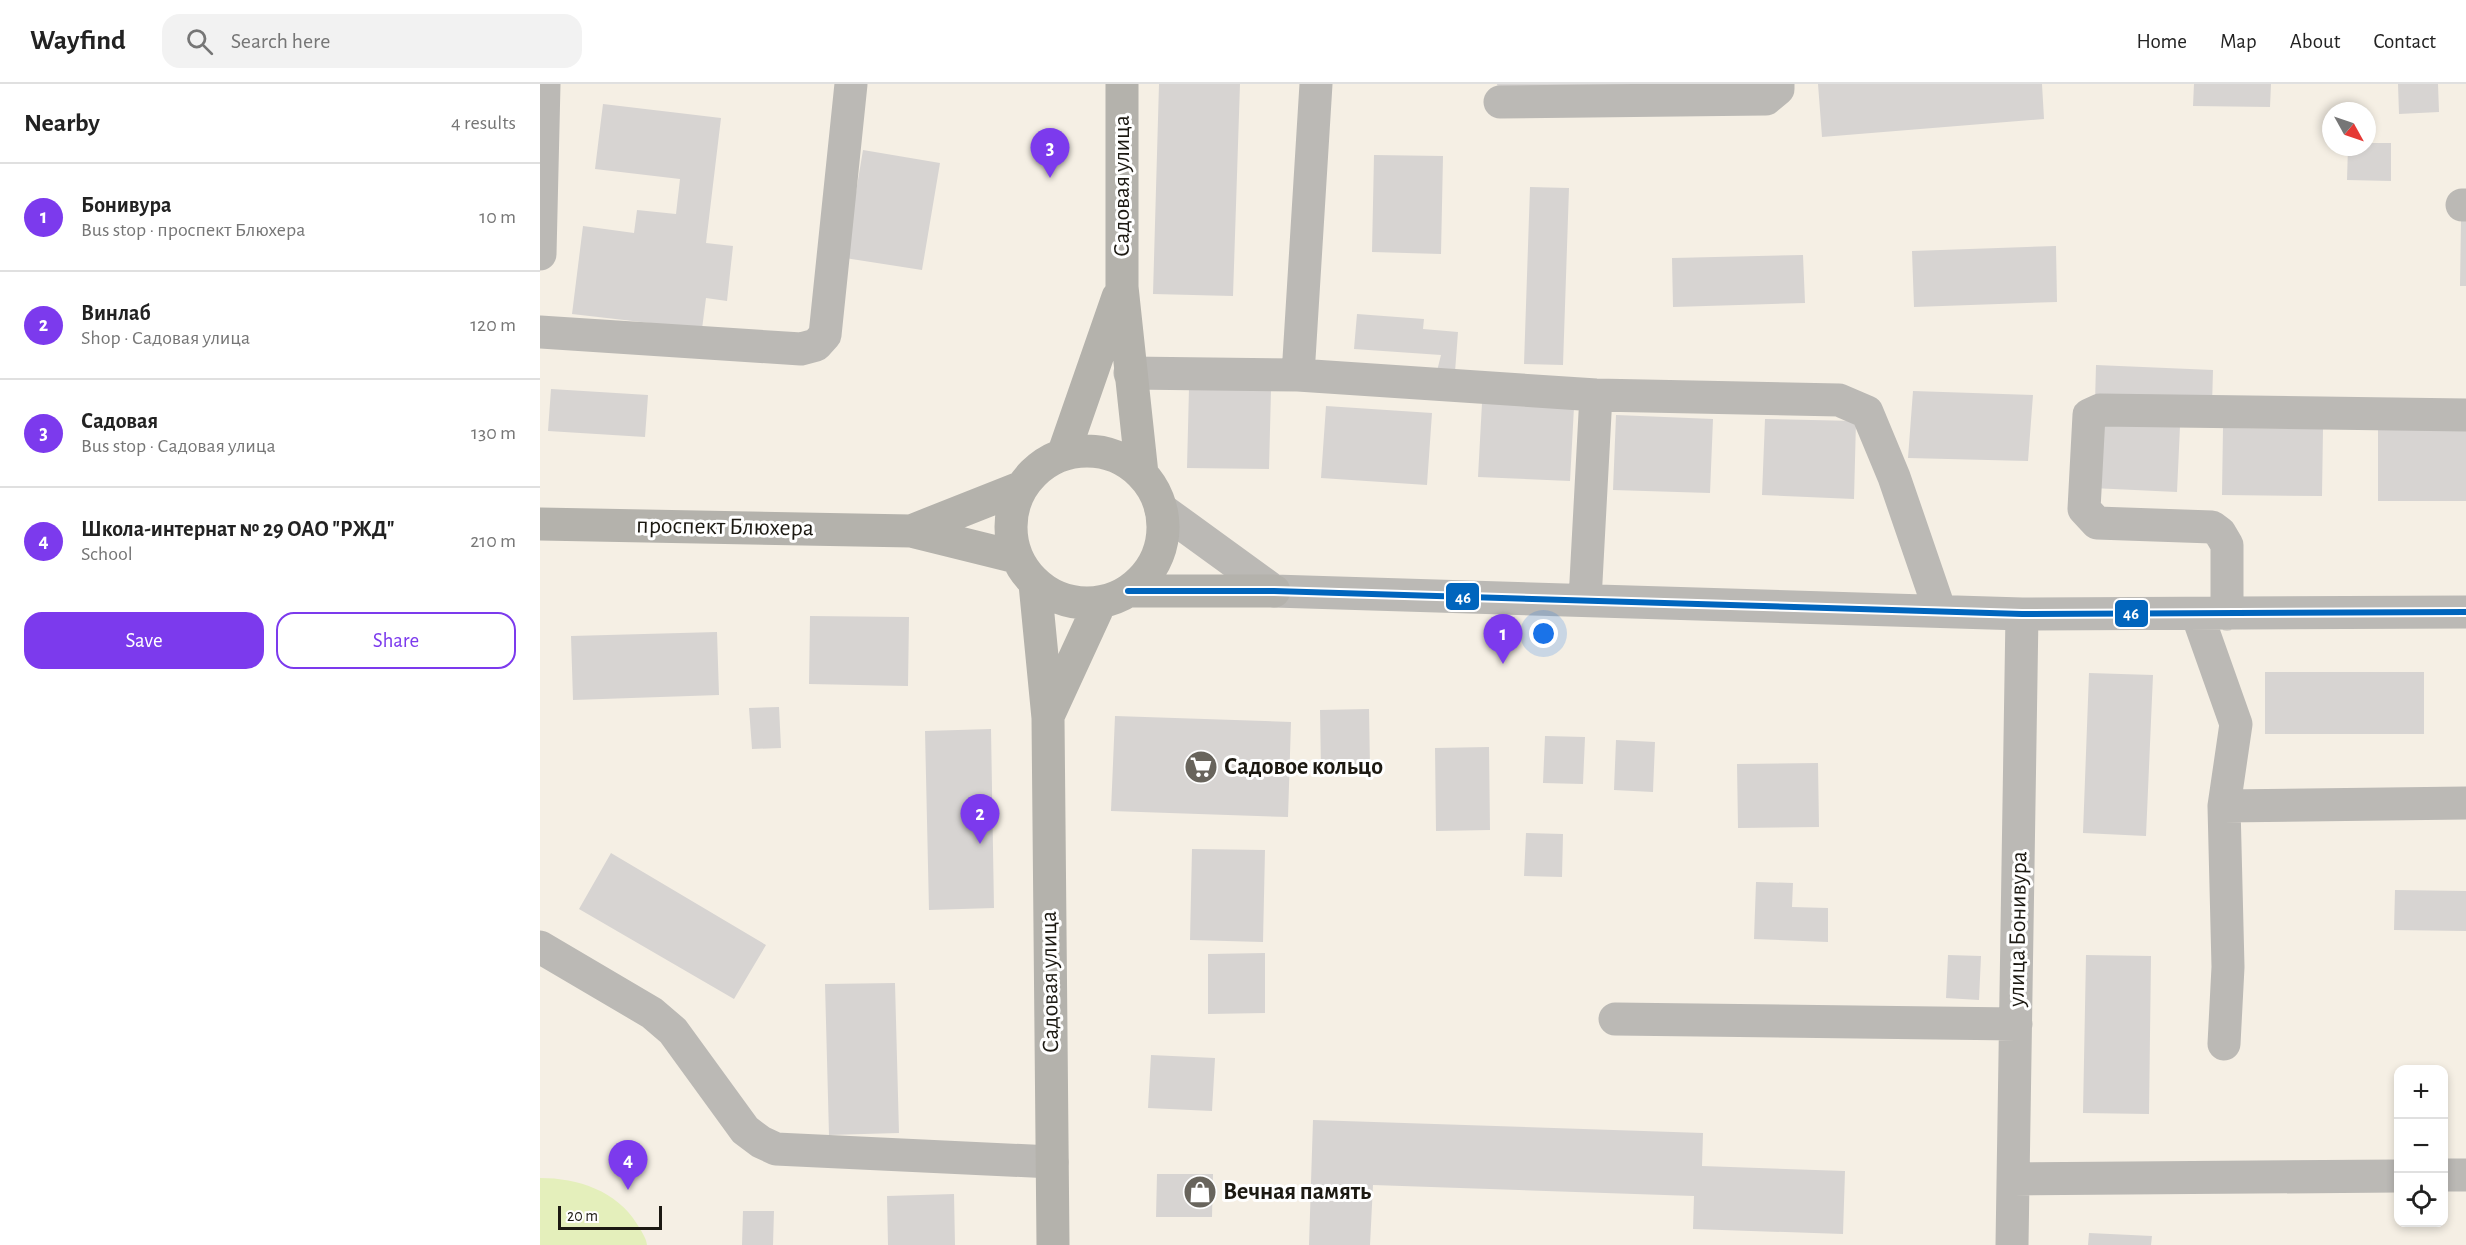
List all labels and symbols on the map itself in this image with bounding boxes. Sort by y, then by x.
north arrow [2322,102,2376,156]
street label: Садовая улица [1110,115,1134,257]
pin: 3 [1030,128,1070,178]
street label: проспект Блюхера [636,513,814,541]
line badge: 46 [1445,582,1480,611]
text: 46 [1455,590,1471,606]
line badge: 46 [2114,599,2149,628]
text: 46 [2123,606,2139,622]
pin: 1 [1484,614,1522,664]
your location [1529,619,1558,648]
supermarket icon: Садовое кольцо [1183,749,1219,785]
place label: Садовое кольцо [1224,755,1383,779]
pin: 2 [960,794,1000,844]
street label: улица Бонивура [2005,851,2031,1008]
street label: Садовая улица [1037,911,1063,1053]
pin: 4 [608,1140,647,1190]
shop icon: Вечная память [1182,1174,1218,1210]
place label: Вечная память [1223,1180,1371,1204]
scale bar [558,1203,662,1230]

